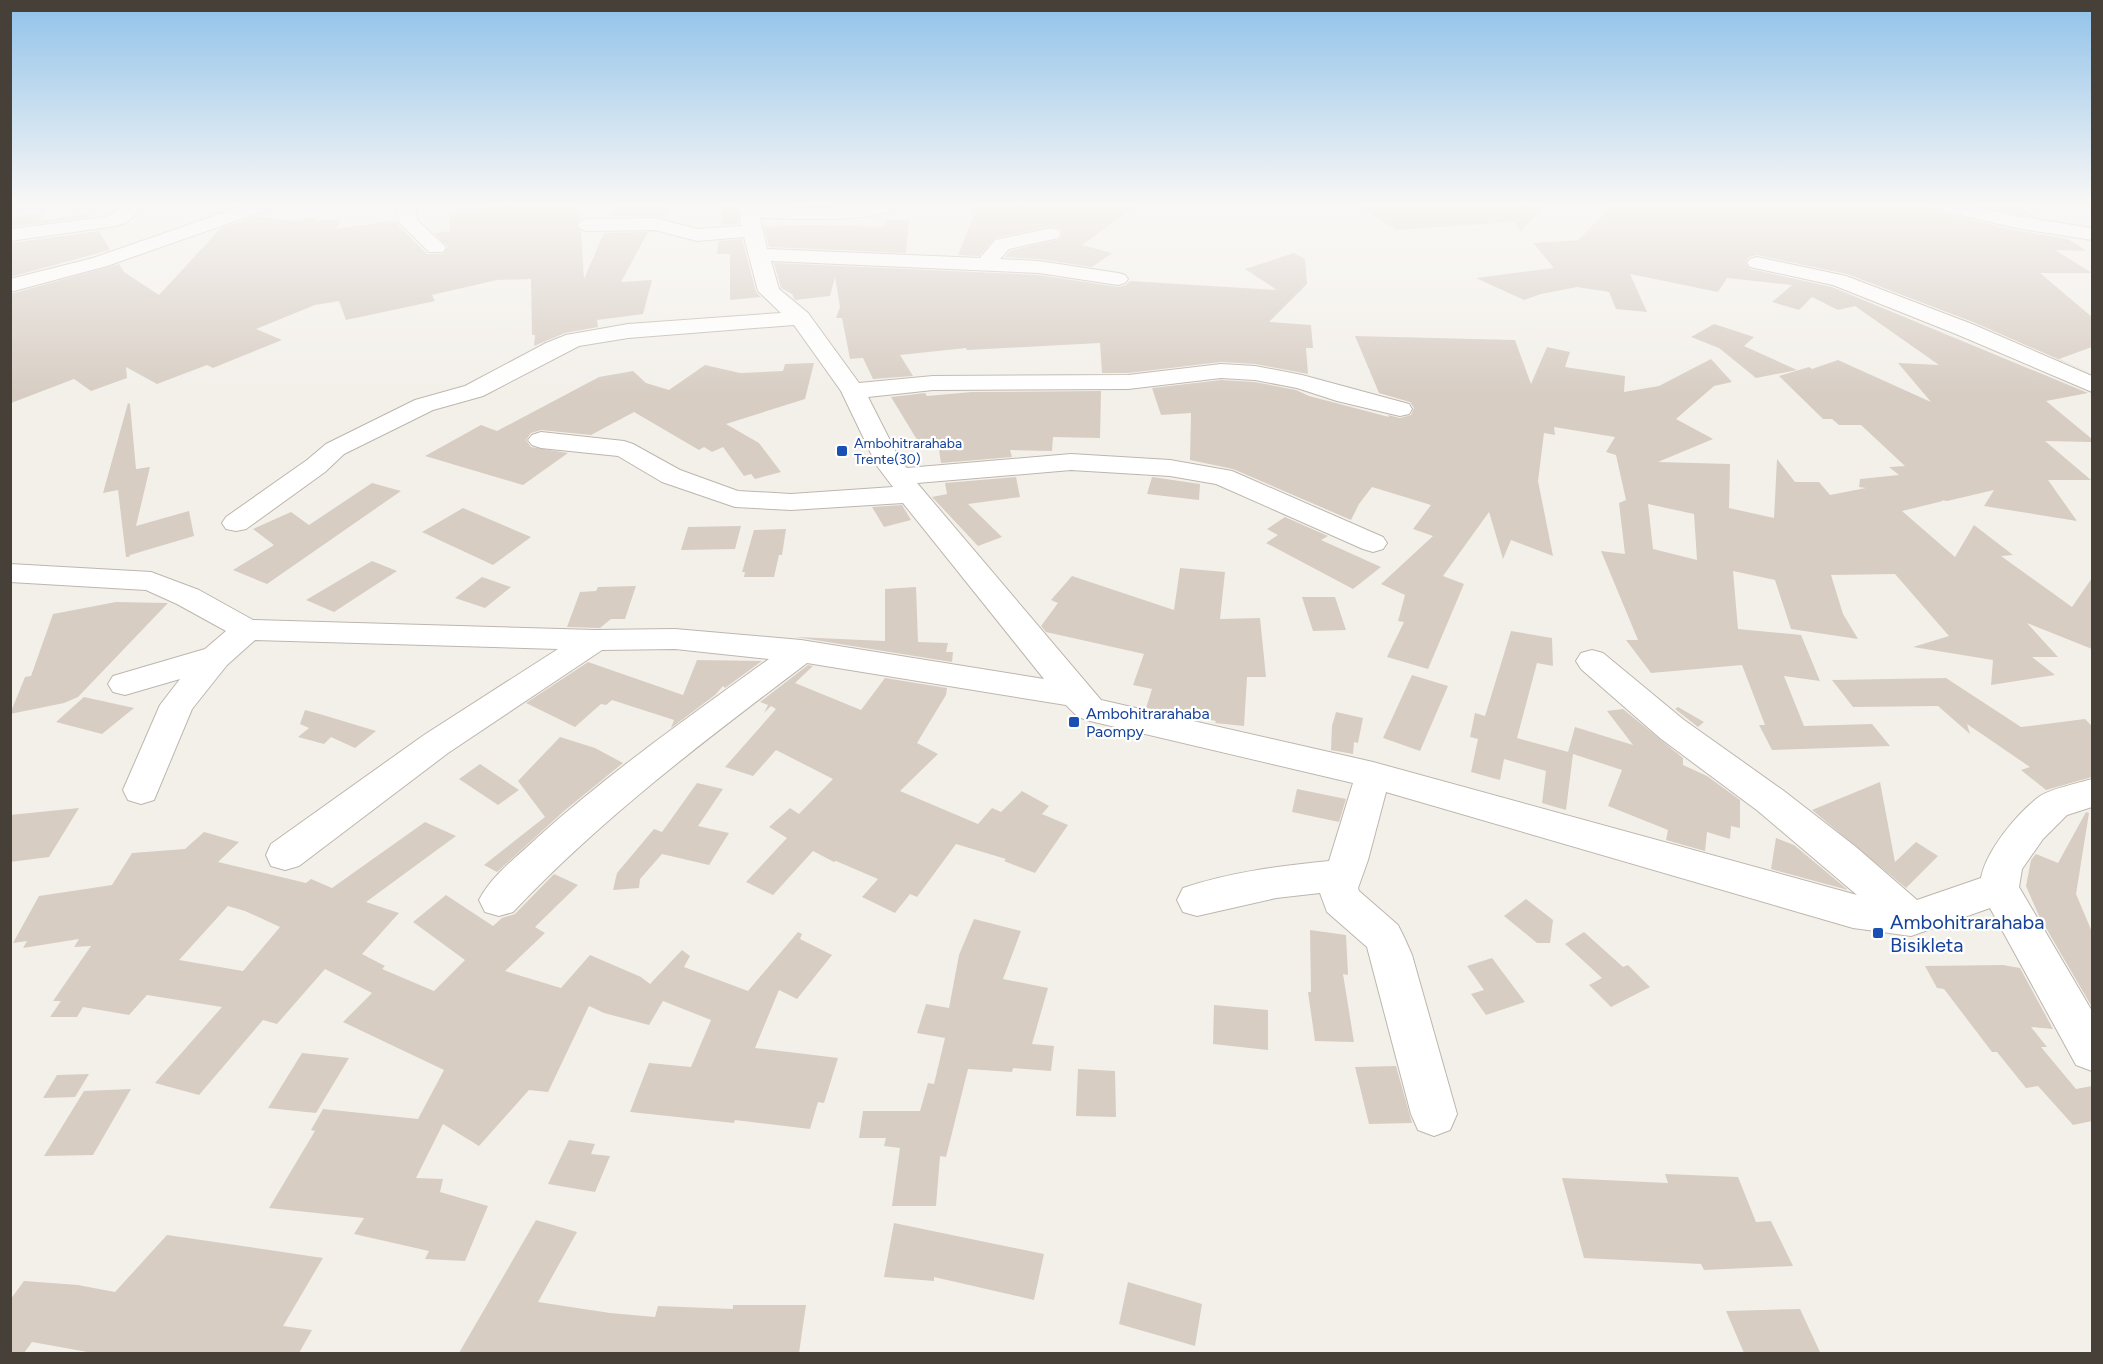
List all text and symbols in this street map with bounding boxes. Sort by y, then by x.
place label: Ambohitrarahaba Trente(30) [854,435,962,468]
marker: Ambohitrarahaba Trente(30) [835,444,849,458]
place label: Ambohitrarahaba Paompy [1086,704,1210,741]
marker: Ambohitrarahaba Paompy [1067,715,1081,729]
place label: Ambohitrarahaba Bisikleta [1890,910,2044,957]
marker: Ambohitrarahaba Bisikleta [1871,926,1885,940]

